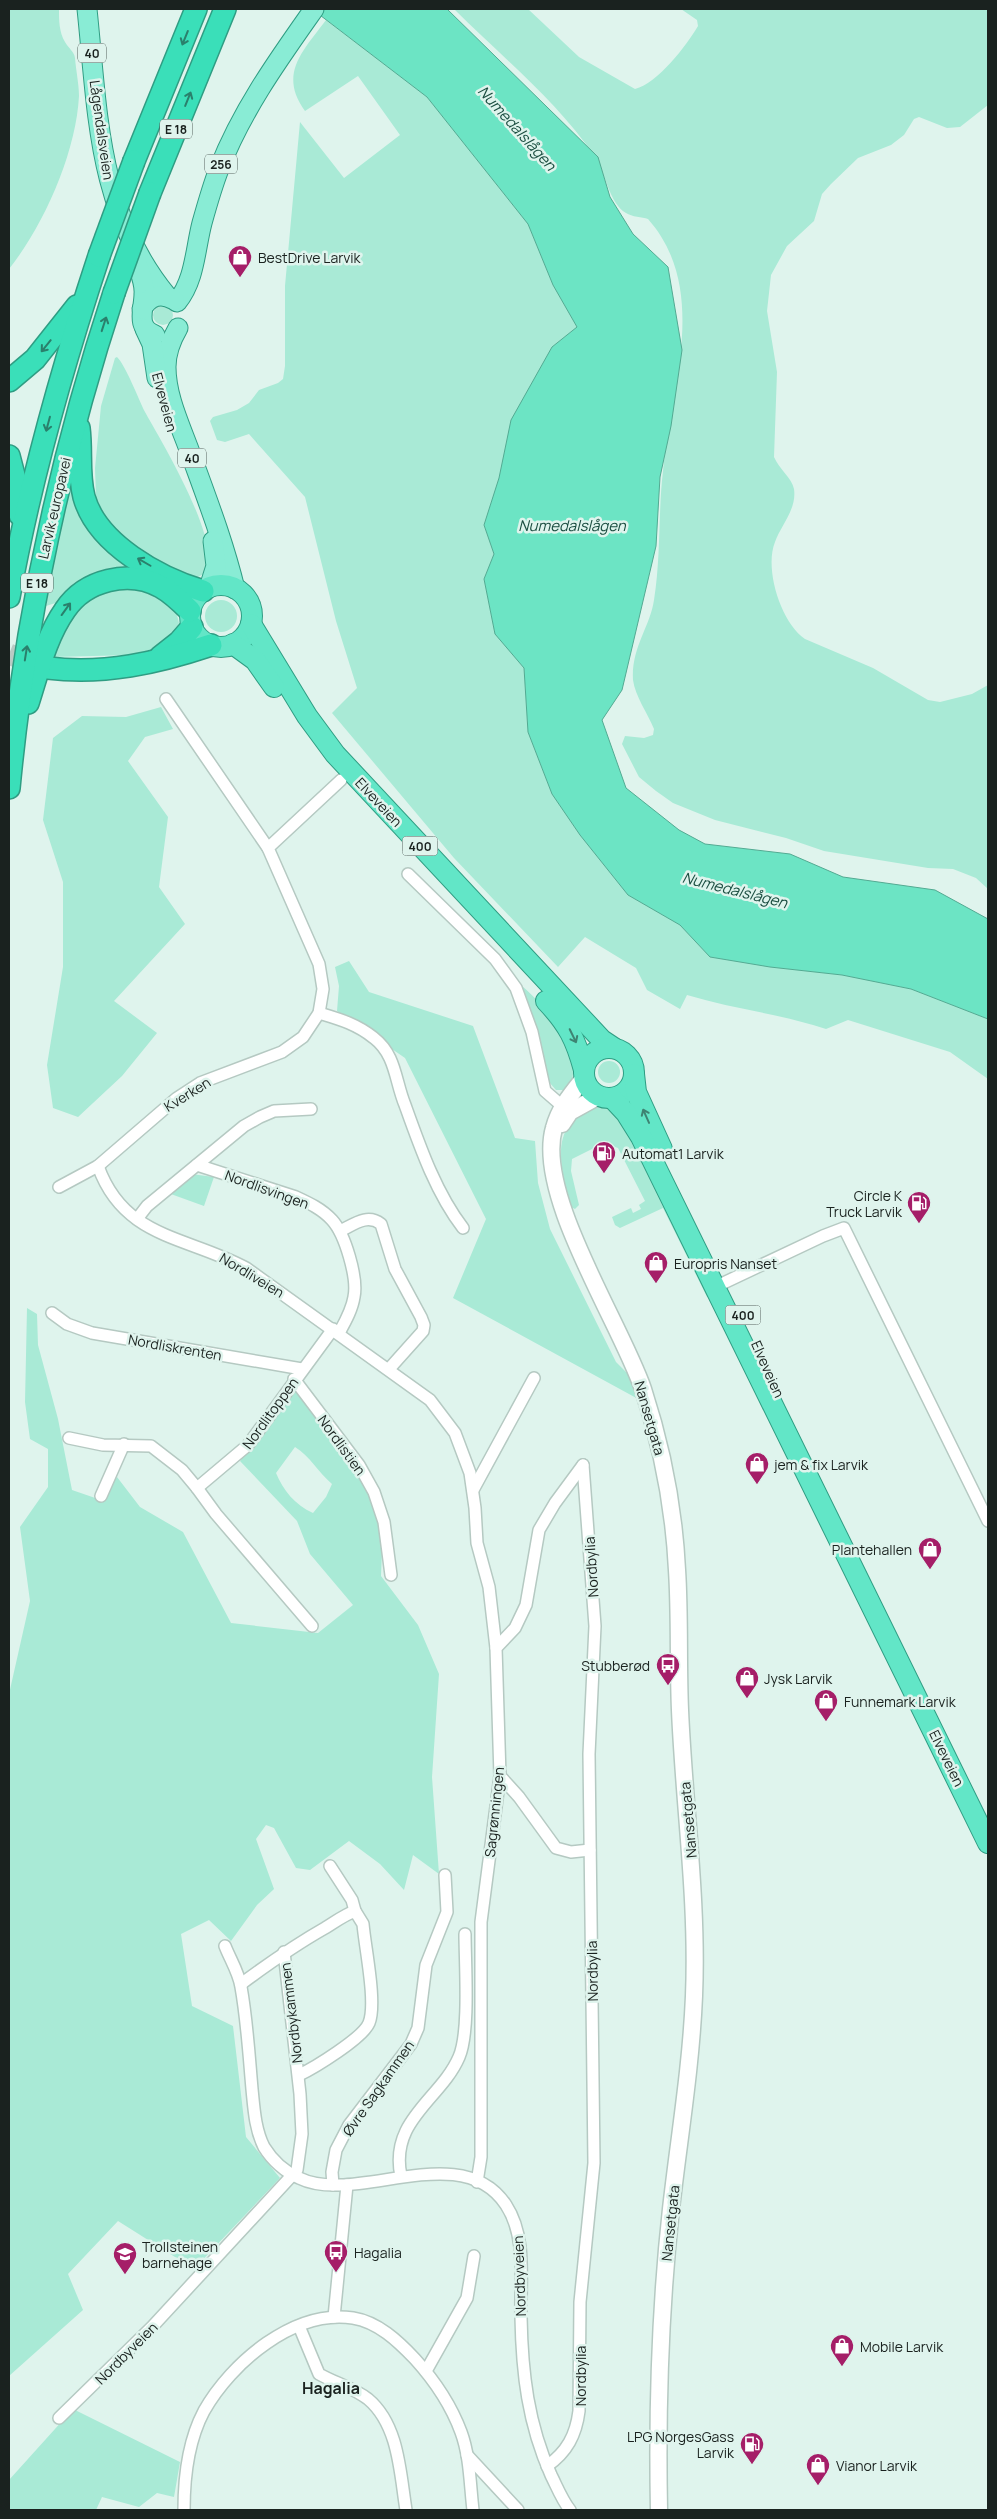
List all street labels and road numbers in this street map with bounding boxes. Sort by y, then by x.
road number: 40 [78,44,106,62]
street label: Lågendalsveien [86,79,118,181]
road number: E 18 [160,120,192,138]
road number: 256 [205,154,237,173]
street label: Elveveien [148,370,182,434]
road number: 40 [178,448,206,468]
street label: Larvik europavei [33,455,75,561]
road number: E 18 [21,574,53,592]
street label: Elveveien [351,773,407,831]
road number: 400 [402,836,438,856]
street label: Kverken [160,1072,214,1116]
street label: Nordlisvingen [222,1165,312,1213]
street label: Nordliveien [216,1248,288,1302]
road number: 400 [726,1306,760,1324]
street label: Nordliskrenten [127,1329,223,1365]
street label: Elveveien [747,1337,789,1401]
street label: Nordlitoppen [238,1373,302,1453]
street label: Nansetgata [630,1379,670,1457]
street label: Nordlistien [314,1411,370,1479]
street label: Nordbylia [579,1536,603,1598]
street label: Elveveien [925,1727,969,1789]
street label: Sagrønningen [480,1766,508,1858]
street label: Nansetgata [675,1781,701,1859]
street label: Nordbylia [582,1940,602,2002]
street label: Nordbykammen [275,1962,307,2064]
street label: Øvre Sagkammen [338,2036,418,2140]
street label: Nansetgata [657,2184,683,2262]
street label: Nordbyveien [508,2235,530,2317]
street label: Nordbyveien [91,2318,161,2388]
street label: Nordbylia [571,2346,590,2406]

